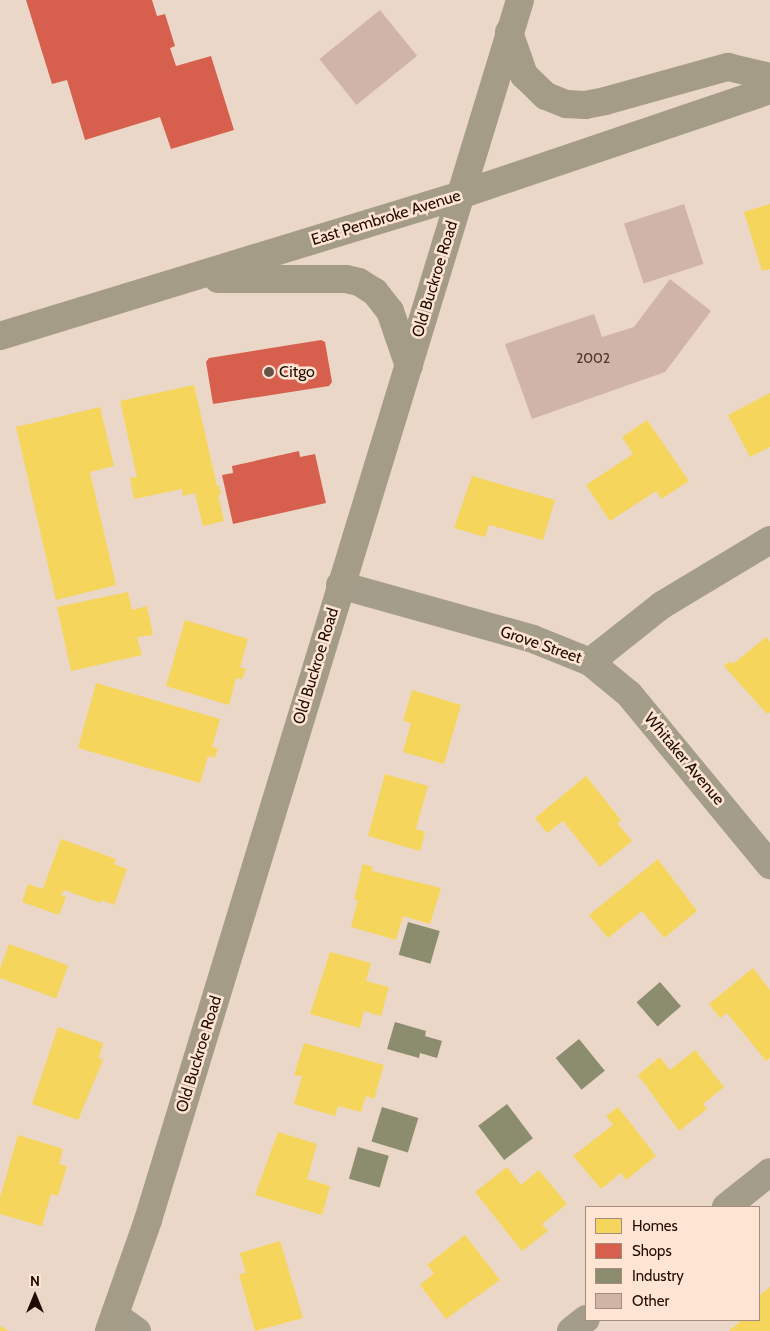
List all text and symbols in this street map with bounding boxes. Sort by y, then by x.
street label: East Pembroke Avenue [309,186,463,250]
street label: Old Buckroe Road [408,218,462,340]
house number: 2002 [576,350,610,366]
place label: Citgo [279,362,315,382]
marker: Citgo [263,366,275,378]
street label: Old Buckroe Road [289,605,343,727]
street label: Grove Street [498,622,584,668]
street label: Whitaker Avenue [640,709,728,809]
street label: Old Buckroe Road [172,993,226,1115]
legend [585,1206,760,1321]
text: Homes [632,1217,678,1235]
text: Shops [632,1242,672,1260]
text: Industry [632,1267,684,1285]
north arrow [10,1271,60,1321]
text: N [30,1272,40,1290]
text: Other [632,1292,669,1310]

